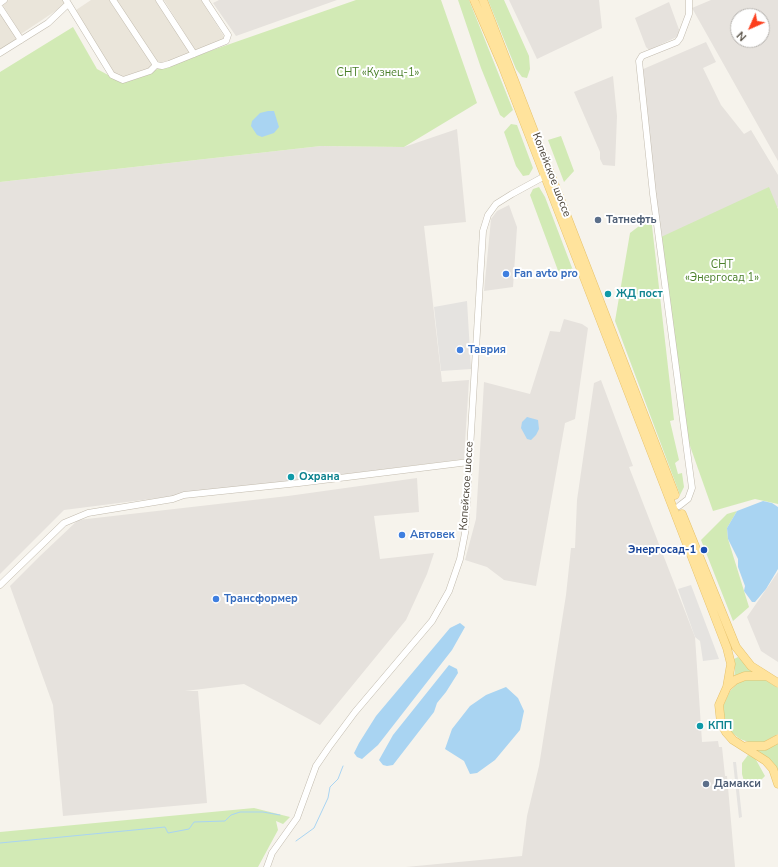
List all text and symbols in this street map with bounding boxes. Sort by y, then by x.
north arrow [730,8,770,48]
text: N [734,28,750,44]
park label: СНТ «Кузнец-1» [337,66,419,80]
street label: Копейское шоссе [529,131,573,219]
place label: Татнефть [606,213,657,227]
marker: Татнефть [593,215,603,225]
park label: СНТ «Энергосад 1» [685,258,759,284]
place label: Fan avto pro [514,267,578,281]
marker: Fan avto pro [501,269,511,279]
place label: ЖД пост [616,287,663,301]
marker: ЖД пост [603,289,613,299]
place label: Таврия [468,343,506,357]
marker: Таврия [455,345,465,355]
street label: Копейское шоссе [457,441,477,531]
place label: Охрана [299,470,340,484]
marker: Охрана [286,472,296,482]
place label: Автовек [410,528,455,542]
marker: Автовек [397,530,407,540]
place label: Энергосад-1 [628,543,696,557]
marker: Энергосад-1 [699,545,709,555]
place label: Трансформер [224,592,298,606]
marker: Трансформер [211,594,221,604]
place label: КПП [708,719,732,733]
marker: КПП [695,721,705,731]
place label: Дамакси [714,777,761,791]
marker: Дамакси [701,779,711,789]

